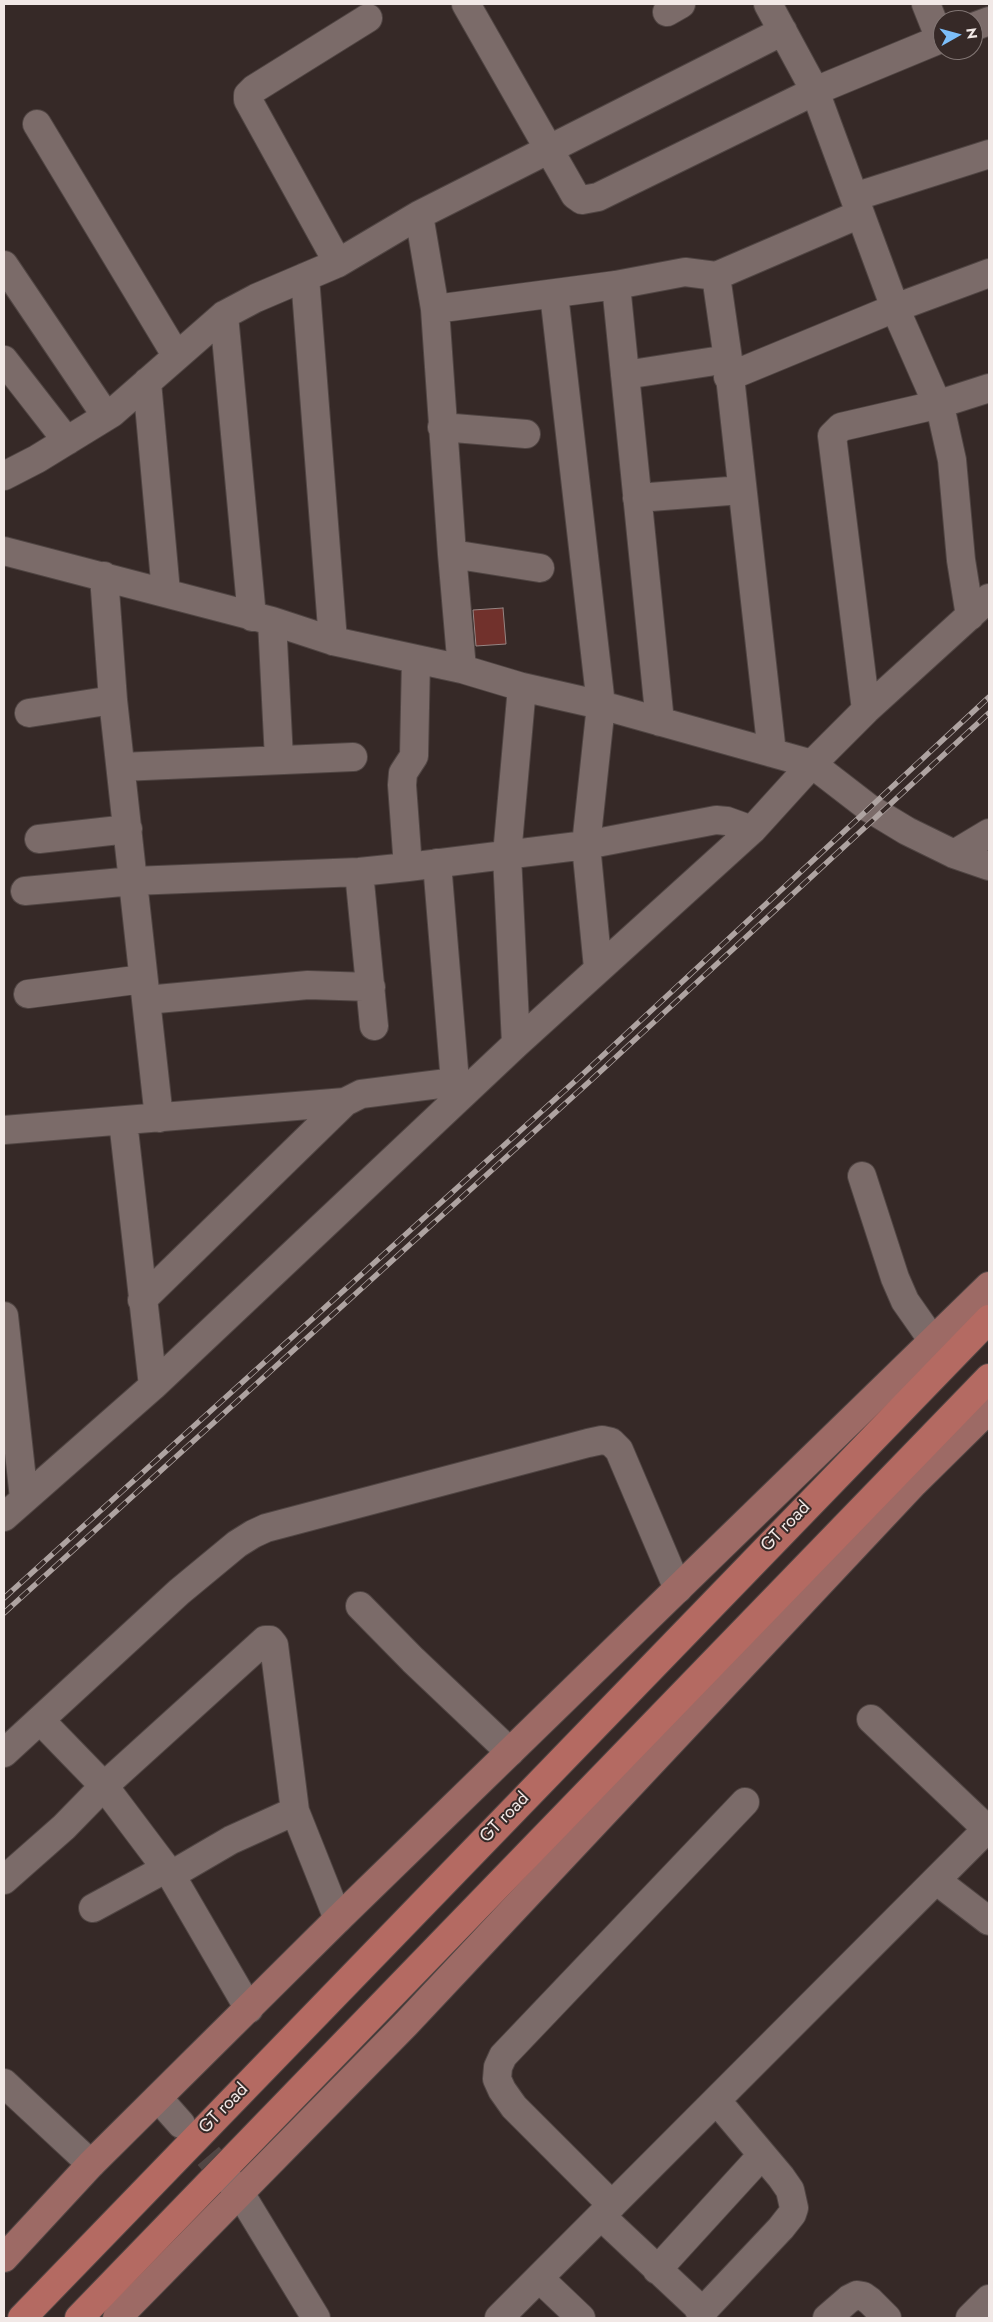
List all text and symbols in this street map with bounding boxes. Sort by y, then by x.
north arrow [933,10,983,60]
text: N [961,27,982,40]
street label: GT road [757,1497,815,1557]
street label: GT road [476,1788,534,1848]
street label: GT road [195,2079,253,2139]

